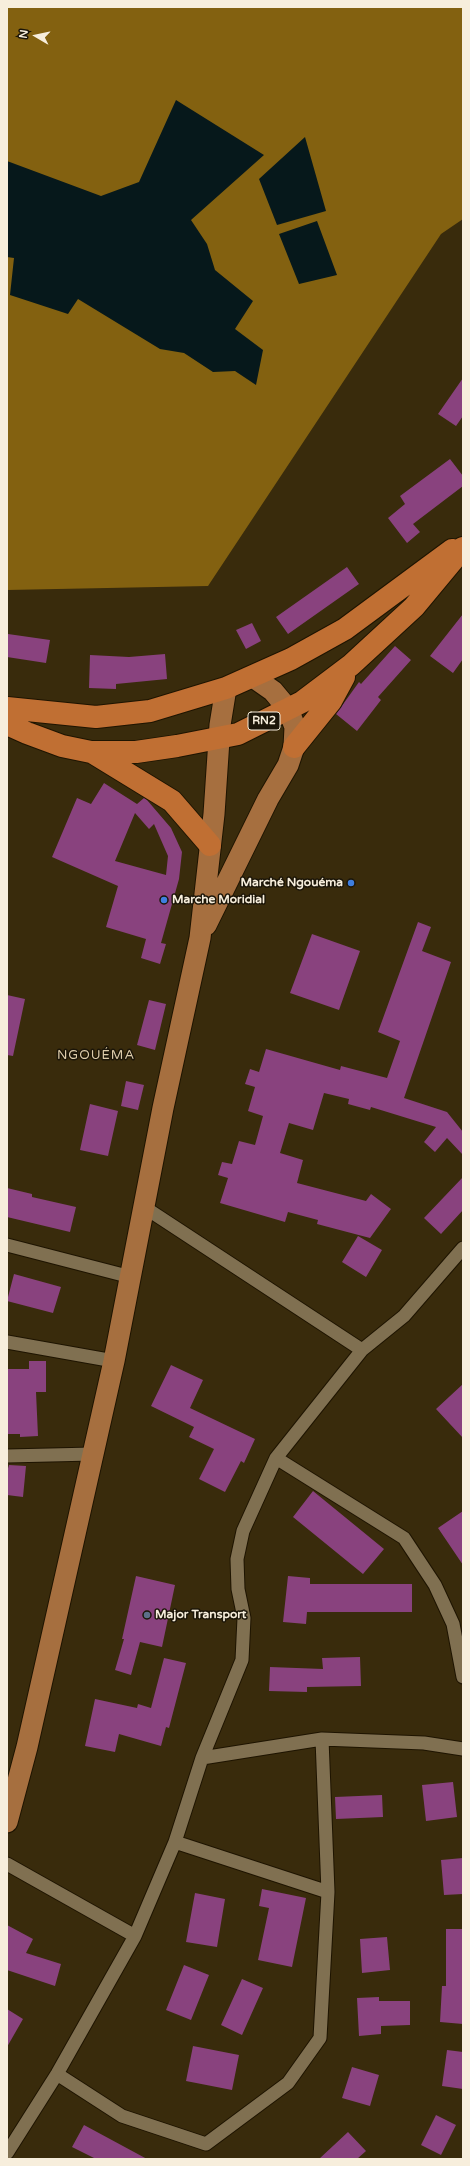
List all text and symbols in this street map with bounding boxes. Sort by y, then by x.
north arrow [16,16,56,56]
text: N [17,29,31,39]
road number: RN2 [248,712,280,730]
place label: Marché Ngouéma [240,876,343,890]
marker: Marché Ngouéma [346,878,356,888]
place label: Marche Moridial [172,893,265,907]
marker: Marche Moridial [159,895,169,905]
district label: NGOUÉMA [57,1048,135,1064]
place label: Major Transport [155,1608,246,1622]
marker: Major Transport [142,1610,152,1620]

